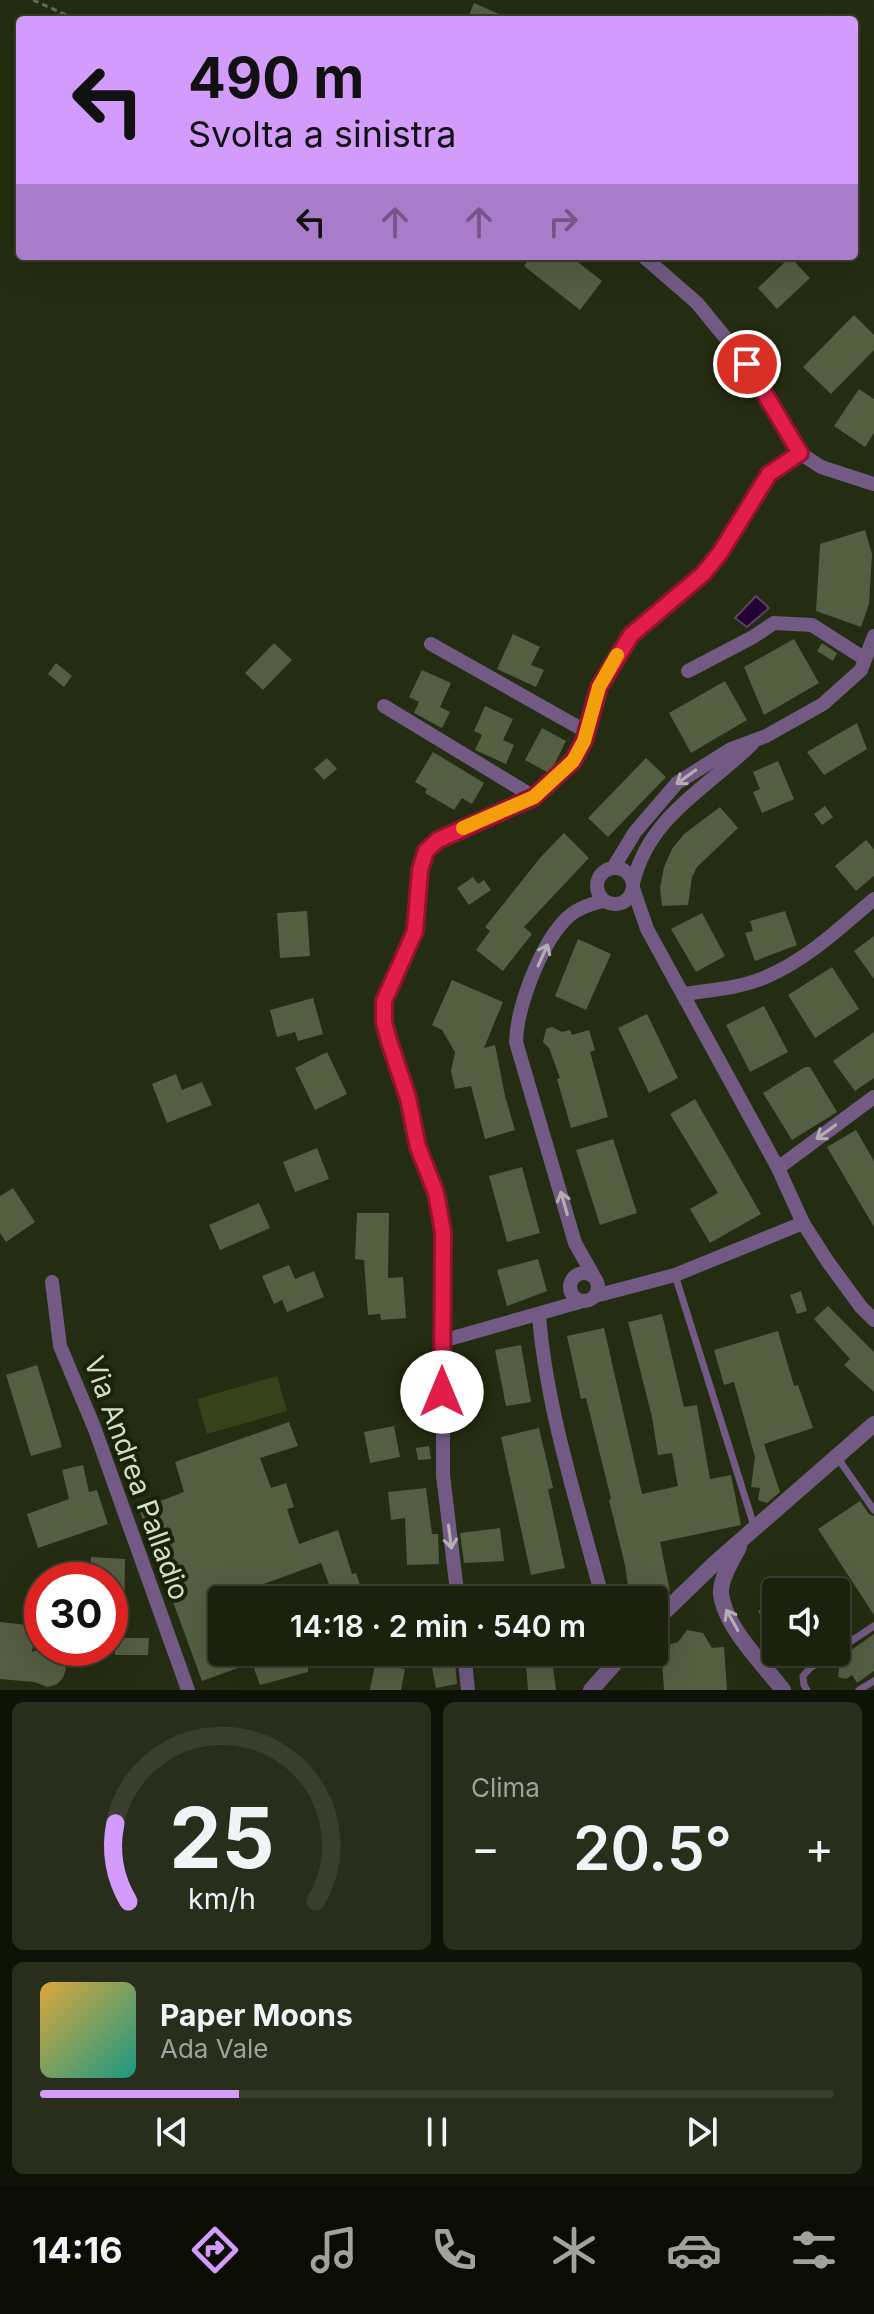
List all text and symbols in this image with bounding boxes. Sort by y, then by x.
text: 490 m [188,44,364,112]
icon: left [56,48,160,152]
text: Svolta a sinistra [188,112,456,156]
icon: left [289,200,333,244]
icon: ahead [373,200,417,244]
icon: ahead [457,200,501,244]
icon: right [541,200,585,244]
pin [713,330,781,398]
icon: arrive [725,342,769,386]
one-way arrow [676,768,697,785]
one-way arrow [536,943,551,967]
one-way arrow [815,1124,837,1141]
one-way arrow [555,1191,570,1217]
position arrow [400,1350,484,1434]
street label: Via Andrea Palladio [77,1352,197,1604]
one-way arrow [443,1524,458,1550]
speed limit sign: 30 [24,1562,128,1666]
map controls [762,1578,850,1666]
button: sound [762,1578,850,1666]
text: 14:18 · 2 min · 540 m [290,1608,586,1644]
one-way arrow [724,1609,740,1632]
text: Clima [471,1772,540,1803]
text: 25 [169,1787,274,1888]
text: 20.5° [573,1812,732,1884]
text: − [471,1821,500,1875]
text: + [805,1821,834,1875]
text: km/h [188,1881,255,1916]
text: Paper Moons [160,1997,353,2033]
text: Ada Vale [160,2033,268,2064]
icon: previous [150,2110,194,2154]
icon: pause [415,2110,459,2154]
icon: next [680,2110,724,2154]
icon: directions [187,2222,243,2278]
icon: music [306,2222,362,2278]
icon: phone [426,2222,482,2278]
icon: climate [546,2222,602,2278]
icon: car [666,2222,722,2278]
icon: filters [786,2222,842,2278]
text: 14:16 [32,2228,123,2272]

